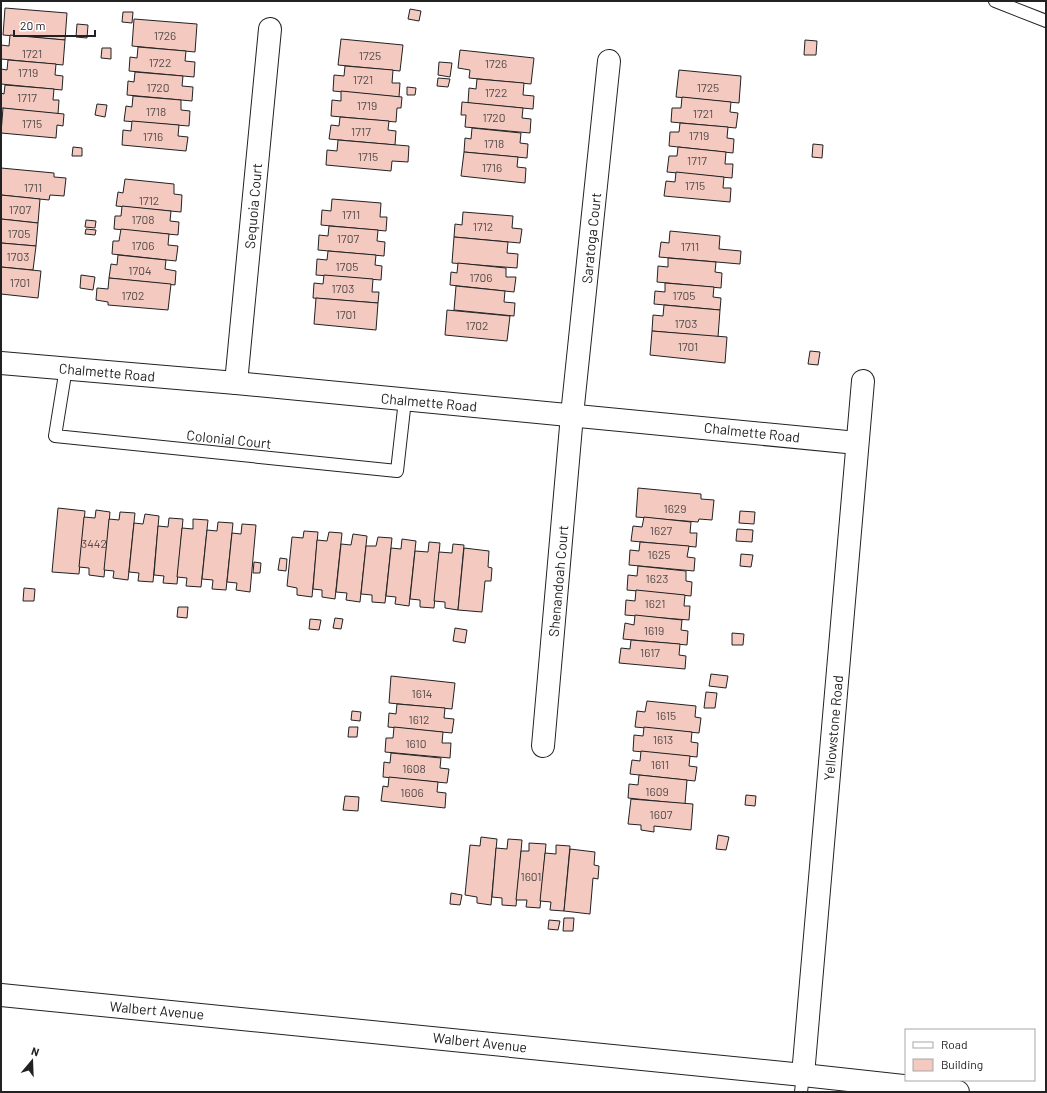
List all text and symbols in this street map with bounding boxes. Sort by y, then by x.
scale bar [14,12,95,38]
text: 20 m [20,18,46,32]
house number: 1726 [154,28,176,42]
house number: 1721 [22,46,42,60]
house number: 1725 [359,48,381,62]
house number: 1722 [149,55,171,69]
house number: 1726 [485,56,507,70]
house number: 1719 [18,65,38,79]
house number: 1721 [353,72,373,86]
house number: 1720 [146,80,170,94]
house number: 1725 [697,80,719,94]
house number: 1722 [485,85,507,99]
house number: 1717 [17,90,37,104]
house number: 1719 [357,98,377,112]
house number: 1718 [146,104,166,118]
house number: 1721 [693,106,713,120]
house number: 1720 [482,110,506,124]
house number: 1715 [22,116,42,130]
house number: 1717 [351,124,371,138]
house number: 1719 [689,128,709,142]
house number: 1716 [143,129,163,143]
house number: 1718 [484,136,504,150]
house number: 1715 [358,149,378,163]
house number: 1717 [687,153,707,167]
house number: 1716 [482,160,502,174]
street label: Sequoia Court [241,162,265,250]
house number: 1715 [685,178,705,192]
house number: 1711 [24,180,42,194]
street label: Saratoga Court [578,192,604,284]
house number: 1712 [139,193,159,207]
house number: 1707 [9,202,31,216]
house number: 1711 [342,207,360,221]
house number: 1708 [132,212,154,226]
house number: 1712 [473,219,493,233]
house number: 1705 [8,226,30,240]
house number: 1707 [337,231,359,245]
house number: 1706 [132,238,154,252]
house number: 1711 [681,239,699,253]
house number: 1703 [7,249,29,263]
house number: 1705 [336,259,358,273]
house number: 1704 [128,263,152,277]
house number: 1706 [470,270,492,284]
house number: 1701 [10,275,30,289]
house number: 1703 [332,281,354,295]
house number: 1702 [121,288,145,302]
house number: 1705 [673,288,695,302]
house number: 1701 [336,307,356,321]
house number: 1703 [675,316,697,330]
house number: 1702 [465,318,489,332]
house number: 1701 [678,339,698,353]
street label: Chalmette Road [58,359,156,385]
street label: Chalmette Road [380,389,478,415]
street label: Chalmette Road [703,419,801,445]
street label: Colonial Court [186,426,272,452]
house number: 1629 [663,501,687,515]
house number: 1627 [650,523,673,537]
street label: Shenandoah Court [545,524,571,638]
house number: 3442 [81,536,107,550]
house number: 1625 [648,547,670,561]
house number: 1623 [646,571,668,585]
house number: 1621 [645,596,665,610]
house number: 1619 [644,623,664,637]
house number: 1617 [640,645,660,659]
street label: Yellowstone Road [820,675,846,781]
house number: 1614 [412,686,432,700]
house number: 1615 [656,708,676,722]
house number: 1612 [409,712,429,726]
house number: 1613 [653,732,673,746]
house number: 1610 [405,736,427,750]
house number: 1611 [651,757,669,771]
house number: 1608 [402,761,426,775]
house number: 1609 [645,784,669,798]
house number: 1606 [400,785,424,799]
house number: 1607 [650,807,673,821]
house number: 1601 [520,869,542,883]
street label: Walbert Avenue [109,997,205,1023]
street label: Walbert Avenue [432,1029,528,1055]
legend [905,1029,1035,1081]
text: Road [941,1037,968,1051]
north arrow [12,1041,52,1081]
text: N [30,1044,41,1058]
text: Building [941,1057,983,1071]

